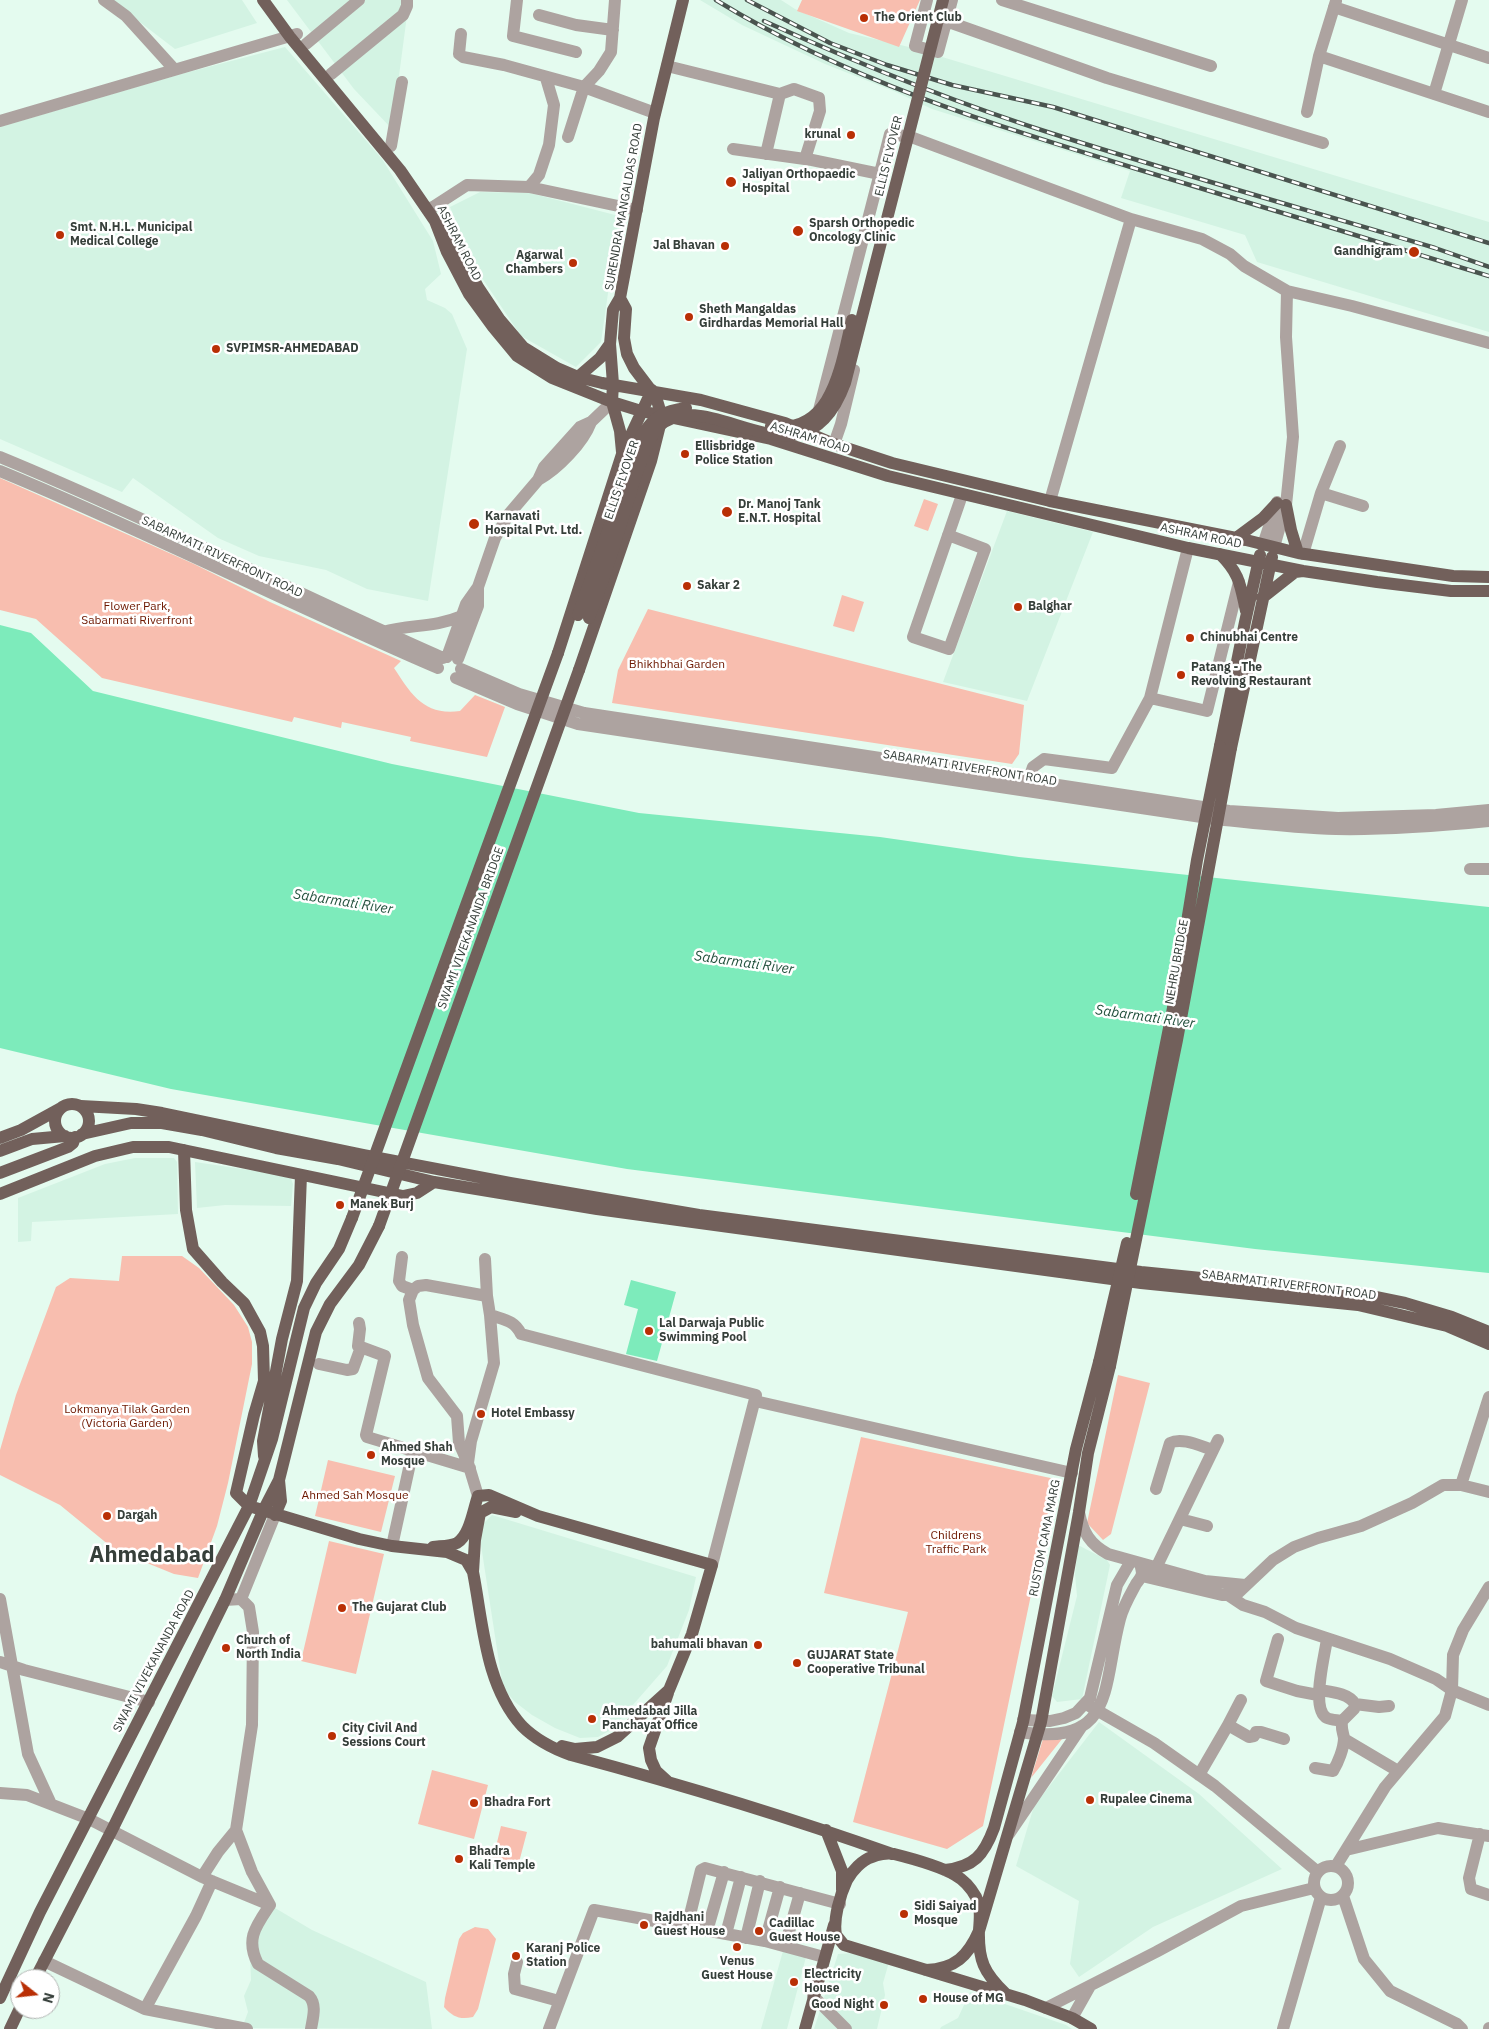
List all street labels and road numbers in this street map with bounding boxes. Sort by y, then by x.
street label: ELLIS FLYOVER [872,114,906,198]
street label: SURENDRA MANGALDAS ROAD [602,122,646,292]
street label: ASHRAM ROAD [434,203,484,283]
street label: ASHRAM ROAD [768,419,852,457]
street label: ELLIS FLYOVER [602,439,642,521]
street label: SABARMATI RIVERFRONT ROAD [139,513,305,601]
street label: ASHRAM ROAD [1159,520,1243,552]
street label: SABARMATI RIVERFRONT ROAD [882,747,1058,789]
street label: SWAMI VIVEKANANDA BRIDGE [435,845,507,1011]
street label: NEHRU BRIDGE [1162,918,1192,1006]
street label: SABARMATI RIVERFRONT ROAD [1201,1267,1377,1303]
street label: RUSTOM CAMA MARG [1027,1478,1063,1598]
street label: SWAMI VIVEKANANDA ROAD [110,1587,198,1735]

